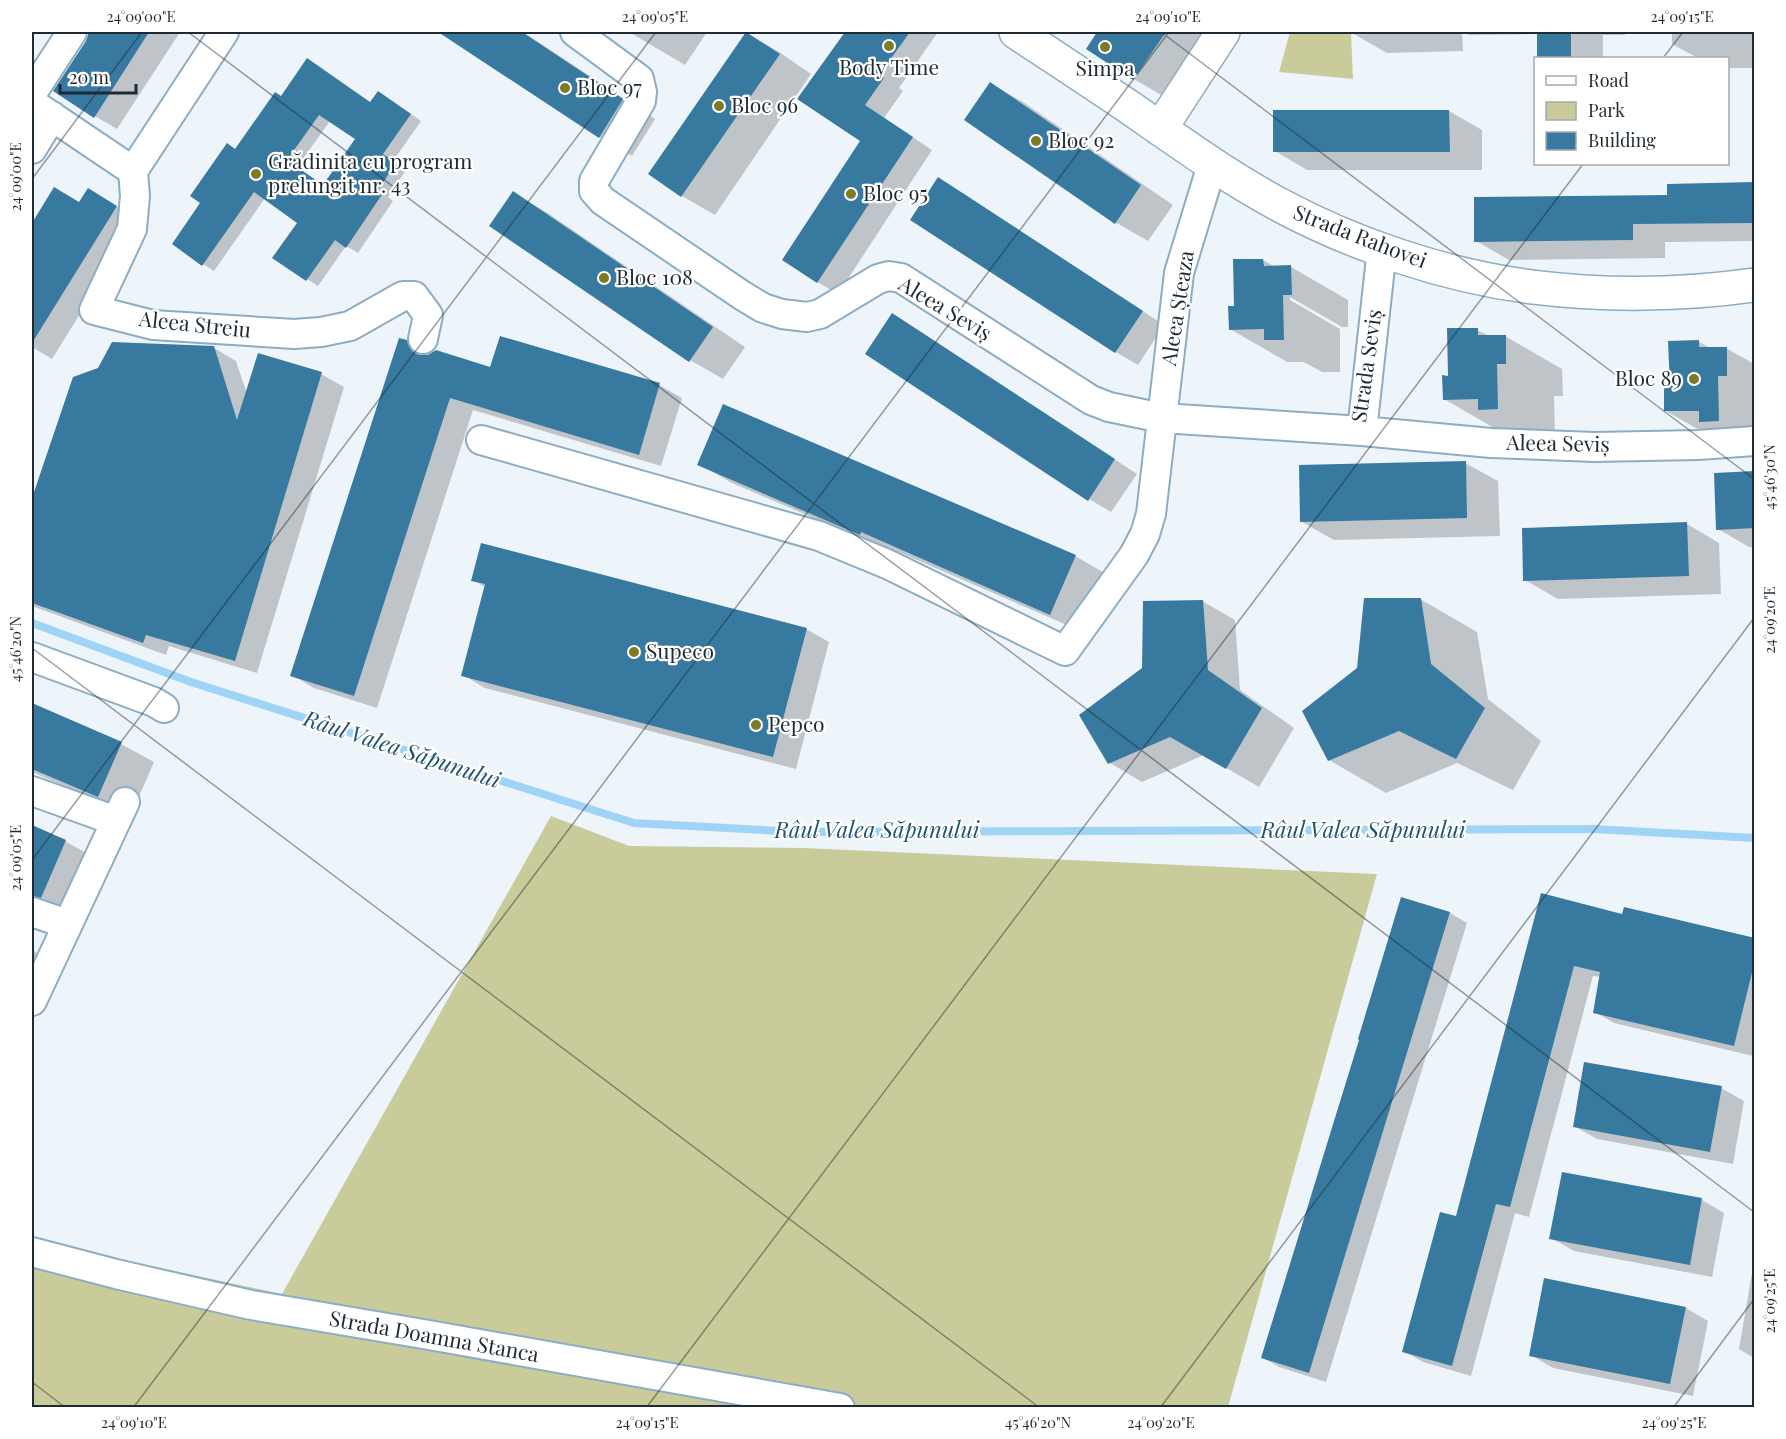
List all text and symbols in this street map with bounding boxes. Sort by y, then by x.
text: 24°09'00"E [106,6,176,26]
text: 24°09'05"E [622,6,688,26]
text: 24°09'10"E [1135,6,1201,26]
text: 24°09'15"E [1650,6,1714,26]
marker: Body Time [882,39,896,53]
marker: Simpa [1098,40,1112,54]
place label: Body Time [839,52,939,80]
place label: Simpa [1076,53,1135,81]
scale bar [60,57,136,95]
legend [1534,57,1729,165]
text: 20 m [69,65,109,89]
text: Road [1588,68,1629,92]
place label: Bloc 97 [577,72,642,100]
marker: Bloc 97 [558,81,572,95]
place label: Bloc 96 [731,90,798,118]
text: Park [1588,98,1625,122]
marker: Bloc 96 [712,99,726,113]
place label: Bloc 92 [1048,125,1114,153]
text: Building [1588,128,1656,152]
marker: Bloc 92 [1029,134,1043,148]
text: 24°09'00"E [5,142,25,212]
place label: Grădinița cu program prelungit nr. 43 [268,146,473,198]
marker: Grădinița cu program prelungit nr. 43 [249,167,263,181]
place label: Bloc 95 [863,178,928,206]
marker: Bloc 95 [844,187,858,201]
street label: Strada Rahovei [1290,197,1431,273]
street label: Aleea Șteaza [1153,248,1200,368]
place label: Bloc 108 [616,262,693,290]
street label: Aleea Seviș [893,268,998,347]
marker: Bloc 108 [597,271,611,285]
street label: Aleea Streiu [137,303,253,343]
street label: Strada Seviș [1343,307,1388,424]
place label: Bloc 89 [1615,363,1682,391]
marker: Bloc 89 [1687,372,1701,386]
street label: Aleea Seviș [1505,427,1610,458]
text: 45°46'30"N [1759,444,1779,510]
text: 24°09'20"E [1759,586,1779,654]
text: 45°46'20"N [5,616,25,682]
place label: Supeco [646,636,714,664]
marker: Supeco [627,645,641,659]
water label: Râul Valea Săpunului [299,702,505,794]
place label: Pepco [768,709,825,737]
marker: Pepco [749,718,763,732]
water label: Râul Valea Săpunului [773,814,980,844]
water label: Râul Valea Săpunului [1259,814,1466,844]
text: 24°09'05"E [5,825,25,891]
text: 24°09'25"E [1759,1269,1779,1333]
street label: Strada Doamna Stanca [327,1303,542,1367]
text: 24°09'10"E [101,1412,167,1432]
text: 24°09'15"E [615,1412,679,1432]
text: 45°46'20"N [1005,1412,1071,1432]
text: 24°09'20"E [1127,1412,1195,1432]
text: 24°09'25"E [1642,1412,1706,1432]

